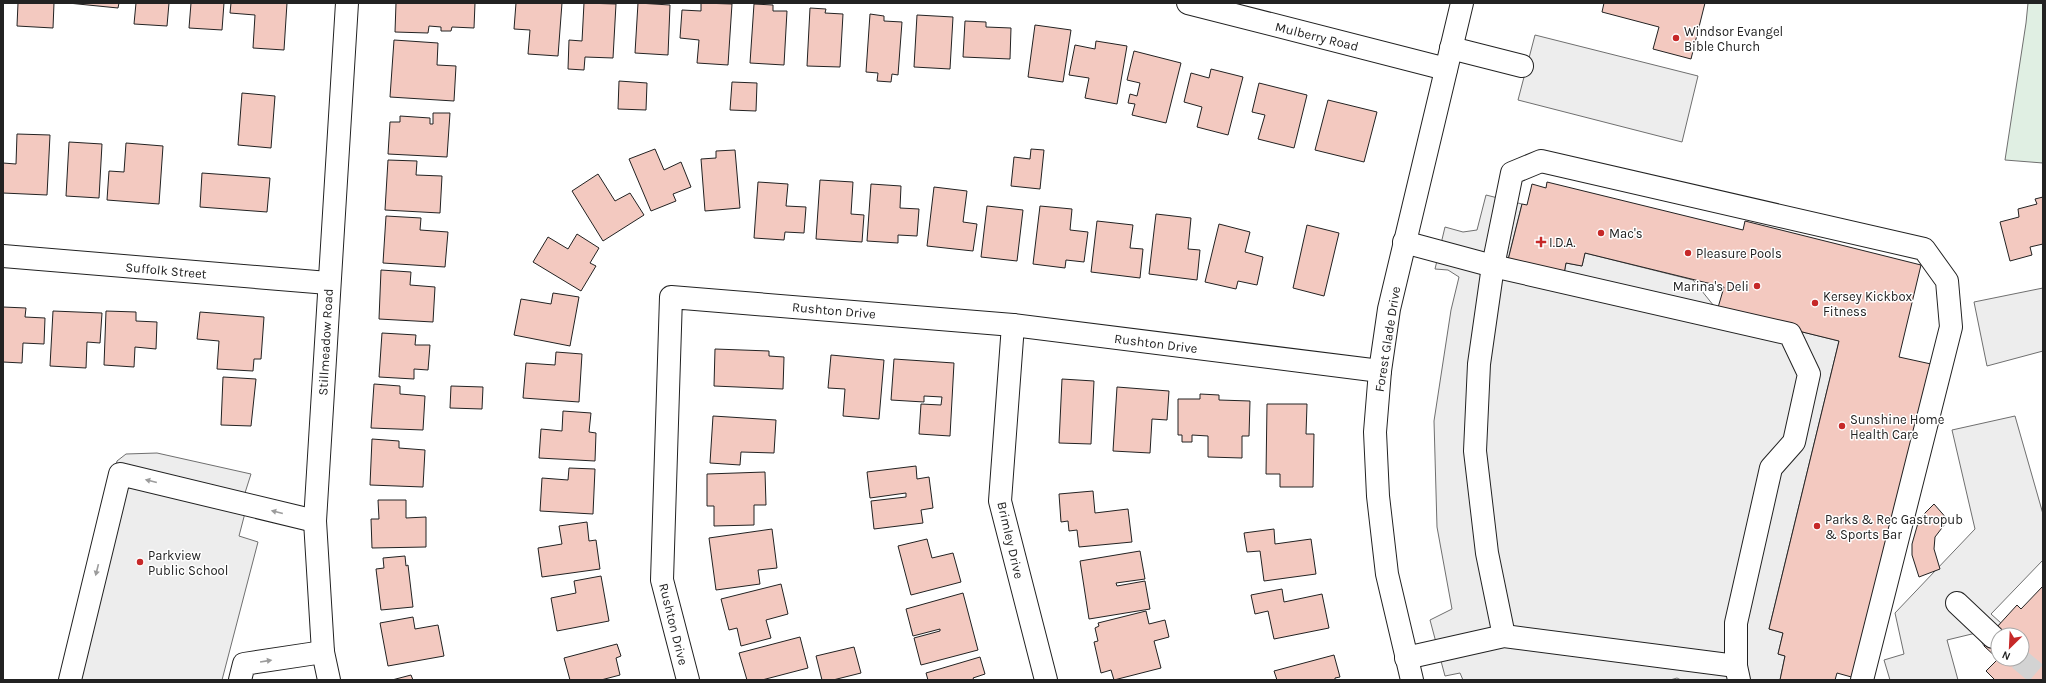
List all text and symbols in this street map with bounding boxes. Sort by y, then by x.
street label: Mulberry Road [1274,19,1360,54]
place label: Windsor Evangel Bible Church [1684,24,1783,54]
marker: Windsor Evangel Bible Church [1671,33,1681,43]
place label: Mac's [1609,226,1643,241]
marker: Mac's [1596,228,1606,238]
place label: I.D.A. [1549,235,1576,250]
marker: I.D.A. [1536,237,1546,247]
place label: Pleasure Pools [1696,246,1782,261]
marker: Pleasure Pools [1683,248,1693,258]
street label: Suffolk Street [125,259,207,282]
place label: Marina's Deli [1673,279,1749,294]
marker: Marina's Deli [1752,281,1762,291]
street label: Forest Glade Drive [1372,285,1403,393]
street label: Stillmeadow Road [315,288,336,396]
place label: Kersey Kickbox Fitness [1823,289,1913,319]
marker: Kersey Kickbox Fitness [1810,298,1820,308]
street label: Rushton Drive [792,299,877,322]
street label: Rushton Drive [1113,331,1199,356]
place label: Sunshine Home Health Care [1850,412,1945,442]
marker: Sunshine Home Health Care [1837,421,1847,431]
one-way arrow [144,478,157,484]
street label: Brimley Drive [994,500,1027,580]
one-way arrow [271,509,283,515]
place label: Parks & Rec Gastropub & Sports Bar [1825,512,1963,542]
marker: Parks & Rec Gastropub & Sports Bar [1812,521,1822,531]
place label: Parkview Public School [148,548,228,578]
marker: Parkview Public School [135,557,145,567]
one-way arrow [94,564,100,576]
street label: Rushton Drive [656,582,691,667]
north arrow [1990,627,2030,667]
text: N [2000,648,2012,663]
one-way arrow [260,658,272,664]

